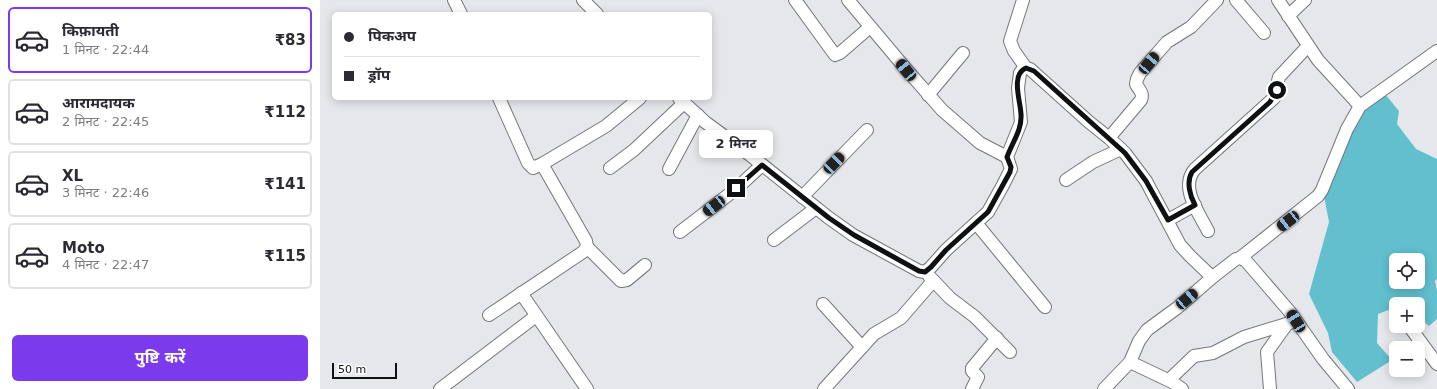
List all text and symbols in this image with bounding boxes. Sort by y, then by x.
icon: car [14,22,50,58]
text: किफ़ायती [62,22,119,40]
text: पिकअप [368,27,416,45]
text: ₹83 [275,31,306,49]
text: 1 मिनट · 22:44 [62,42,149,57]
car [1137,50,1161,76]
car [894,57,918,83]
text: ड्रॉप [368,66,390,84]
route start [1268,81,1286,99]
icon: car [14,94,50,130]
text: आरामदायक [62,94,135,112]
text: ₹112 [264,103,306,121]
text: 2 मिनट · 22:45 [62,114,149,129]
callout: 2 मिनट [699,130,773,158]
text: 2 मिनट [716,136,756,151]
car [821,150,847,176]
icon: car [14,166,50,202]
text: XL [62,167,83,185]
text: ₹141 [264,175,306,193]
route end [727,179,745,197]
text: 3 मिनट · 22:46 [62,185,149,200]
car [701,194,727,218]
car [1275,209,1301,233]
icon: car [14,238,50,274]
text: Moto [62,239,105,257]
text: ₹115 [264,247,306,265]
map controls [1389,253,1425,377]
button: locate [1389,253,1425,289]
text: 4 मिनट · 22:47 [62,257,149,272]
car [1174,287,1200,311]
button: + [1389,297,1425,333]
car [1285,308,1307,334]
button: पुष्टि करें [12,335,308,381]
button: − [1389,341,1425,377]
scale bar [332,361,397,380]
text: 50 m [338,363,366,376]

